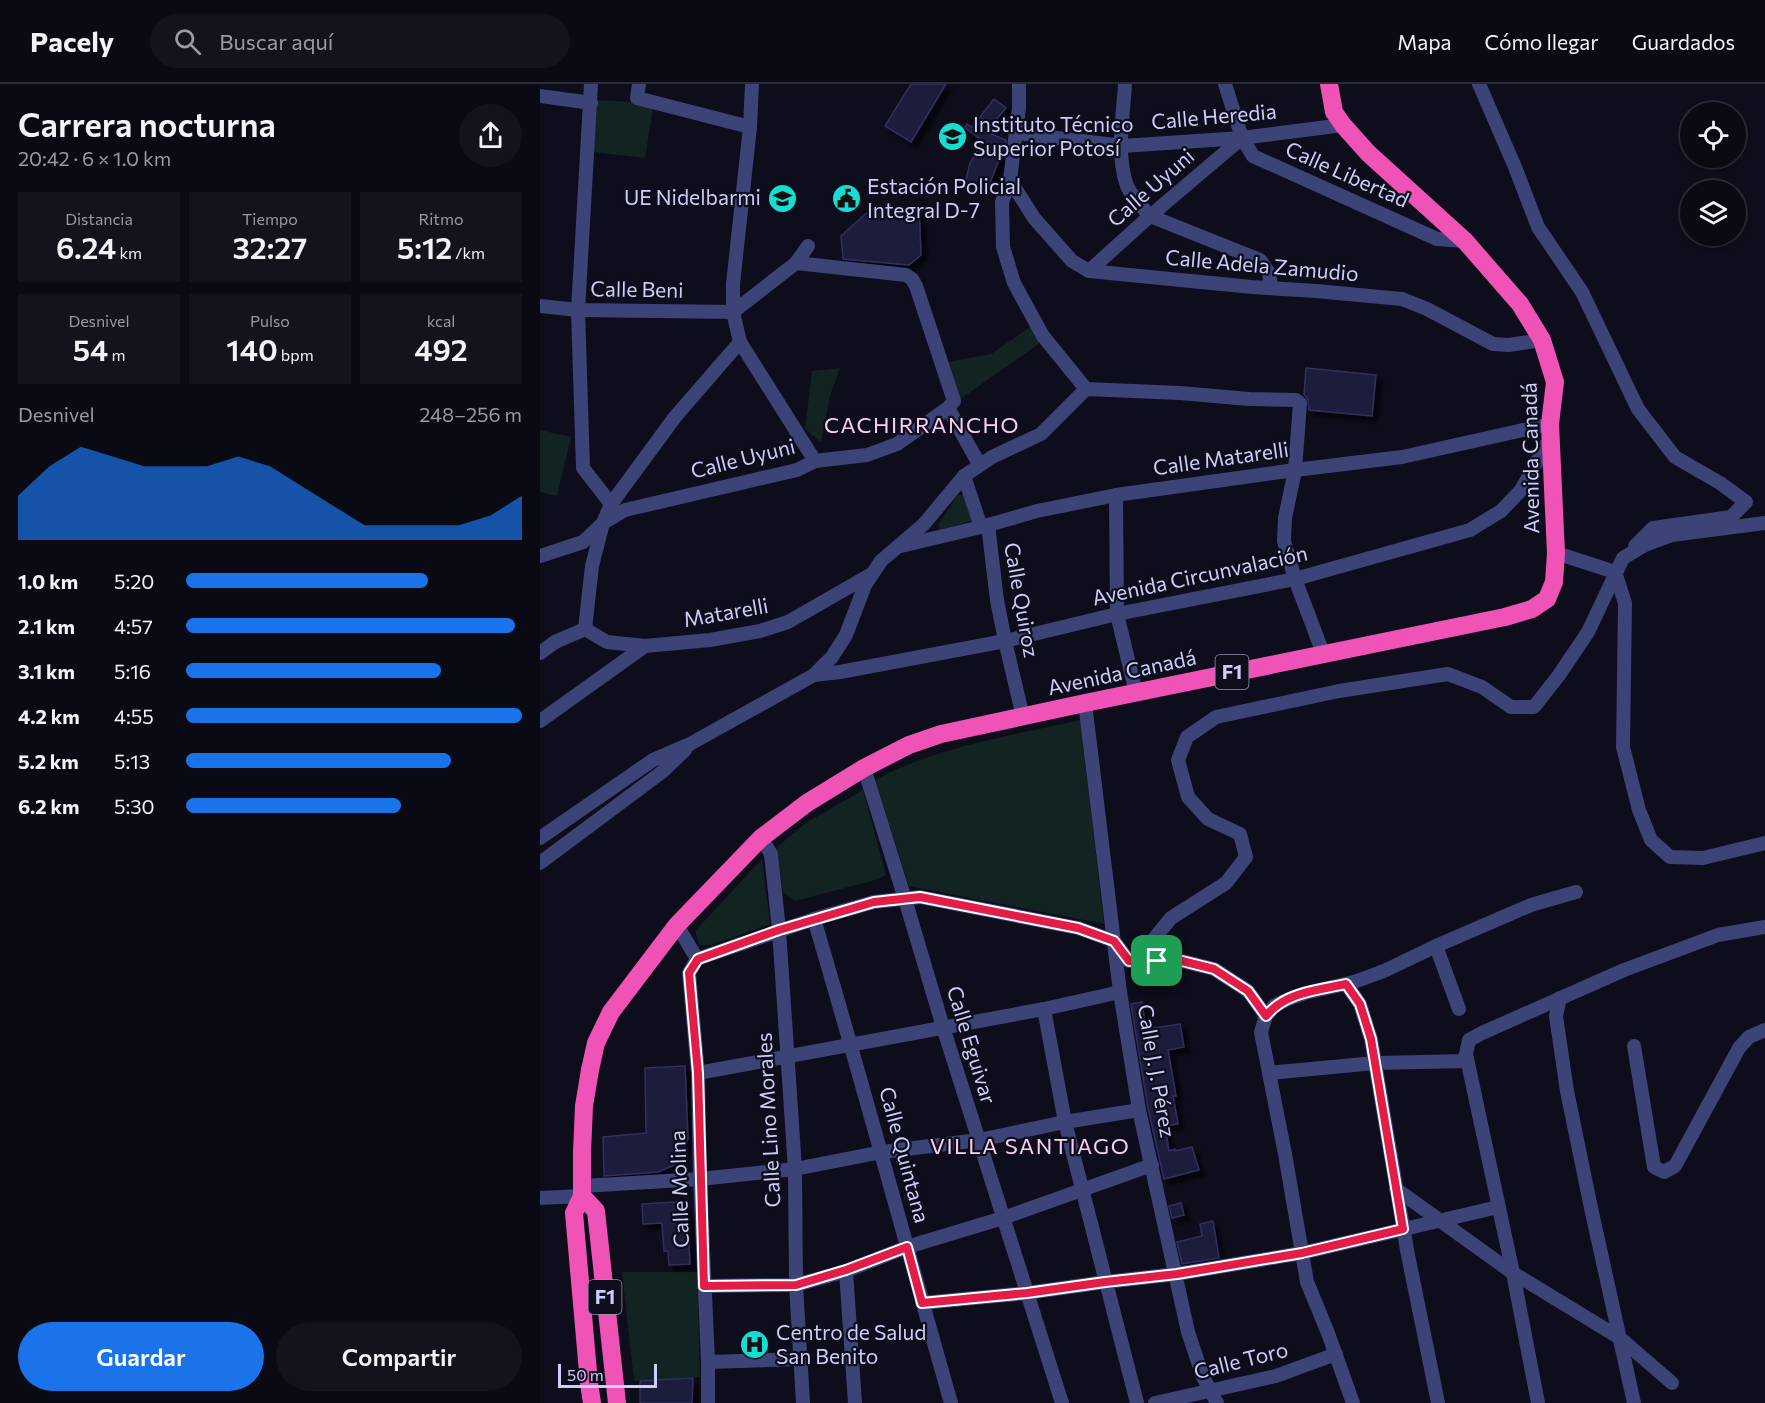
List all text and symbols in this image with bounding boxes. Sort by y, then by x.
search box [150,14,570,68]
text: Pacely [30,24,114,58]
icon: search [171,25,204,58]
text: Buscar aquí [219,28,333,55]
text: Mapa [1397,29,1452,54]
text: Cómo llegar [1485,29,1599,54]
text: Guardados [1632,29,1735,54]
street label: Calle Heredia [1150,98,1278,133]
map controls [1680,102,1746,246]
button: locate [1680,102,1746,168]
text: Carrera nocturna [18,103,276,144]
button: share [459,104,522,167]
place label: Instituto Técnico Superior Potosí [973,111,1133,160]
school or university icon: Instituto Técnico Superior Potosí [936,121,968,153]
street label: Calle Libertad [1282,135,1413,212]
street label: Calle Uyuni [1102,142,1198,231]
text: 20:42 · 6 × 1.0 km [18,146,171,170]
place label: Estación Policial Integral D-7 [867,173,1021,222]
button: layers [1680,180,1746,246]
school or university icon: UE Nidelbarmi [766,182,798,214]
public building icon: Estación Policial Integral D-7 [830,183,862,215]
place label: UE Nidelbarmi [624,184,761,209]
text: Distancia [65,209,133,228]
text: Tiempo [242,209,298,228]
text: Ritmo [419,209,463,228]
text: 6.24 [56,228,116,265]
text: 32:27 [233,228,307,265]
text: 5:12 [397,228,452,265]
text: km [116,243,142,262]
text: /km [452,243,485,262]
street label: Calle Adela Zamudio [1164,244,1360,285]
street label: Calle Beni [590,275,684,302]
text: Desnivel [68,311,130,330]
text: Pulso [250,311,290,330]
text: kcal [427,311,455,330]
text: 54 [73,330,108,367]
text: 140 [226,330,278,367]
text: 492 [414,330,468,367]
text: m [108,345,125,364]
text: bpm [278,345,314,364]
street label: Avenida Canadá [1516,382,1543,534]
text: Desnivel [18,402,95,426]
text: 248–256 m [419,402,522,426]
district label: CACHIRRANCHO [824,411,1020,438]
street label: Calle Uyuni [688,433,797,483]
street label: Calle Matarelli [1151,436,1290,479]
street label: Avenida Circunvalación [1090,539,1310,610]
street label: Calle Quiroz [1000,540,1045,659]
text: 1.0 km [18,569,78,593]
text: 5:20 [114,569,154,593]
street label: Matarelli [681,592,770,631]
text: 2.1 km [18,614,75,638]
text: 4:57 [114,614,153,638]
street label: Avenida Canadá [1045,644,1198,699]
road number: F1 [1216,655,1248,689]
text: 3.1 km [18,659,75,683]
text: 5:16 [114,659,151,683]
text: 4.2 km [18,704,80,728]
text: 4:55 [114,704,154,728]
text: 5.2 km [18,749,79,773]
text: 5:13 [114,749,150,773]
text: 6.2 km [18,794,79,818]
text: 5:30 [114,794,155,818]
pin [1131,935,1182,986]
icon: arrive [1140,944,1173,977]
street label: Calle Eguivar [943,983,1002,1107]
street label: Calle J. J. Pérez [1133,1002,1181,1139]
street label: Calle Lino Morales [750,1032,785,1208]
street label: Calle Quintana [875,1084,936,1225]
street label: Calle Molina [664,1130,693,1248]
district label: VILLA SANTIAGO [930,1132,1130,1159]
road number: F1 [588,1280,622,1314]
place label: Centro de Salud San Benito [776,1319,926,1368]
button: Guardar [18,1322,264,1391]
button: Compartir [276,1322,522,1391]
hospital icon: Centro de Salud San Benito [739,1329,771,1361]
street label: Calle Toro [1191,1336,1290,1383]
scale bar [558,1361,657,1388]
text: 50 m [567,1365,604,1384]

